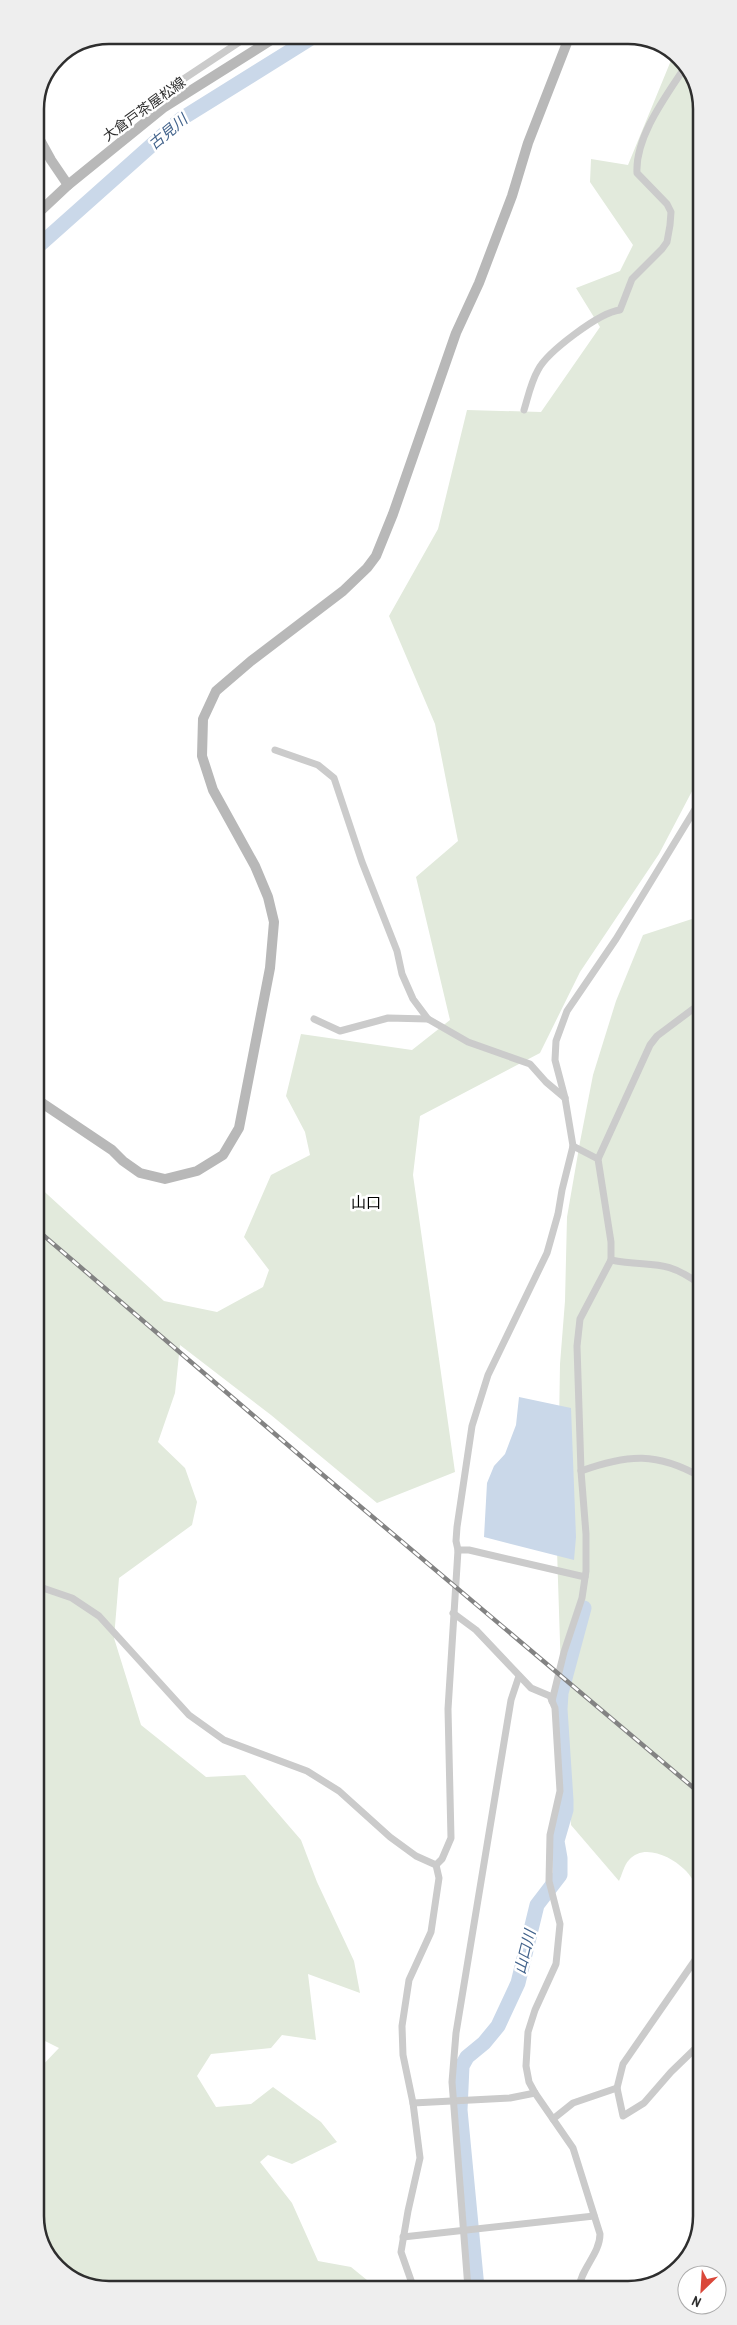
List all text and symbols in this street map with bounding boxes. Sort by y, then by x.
street label: 大倉戸茶屋松線 [99,73,189,145]
water label: 古見川 [144,108,193,154]
district label: 山口 [351,1192,381,1213]
water label: 山口川 [509,1926,541,1976]
north arrow [677,2265,727,2315]
text: N [689,2292,704,2312]

